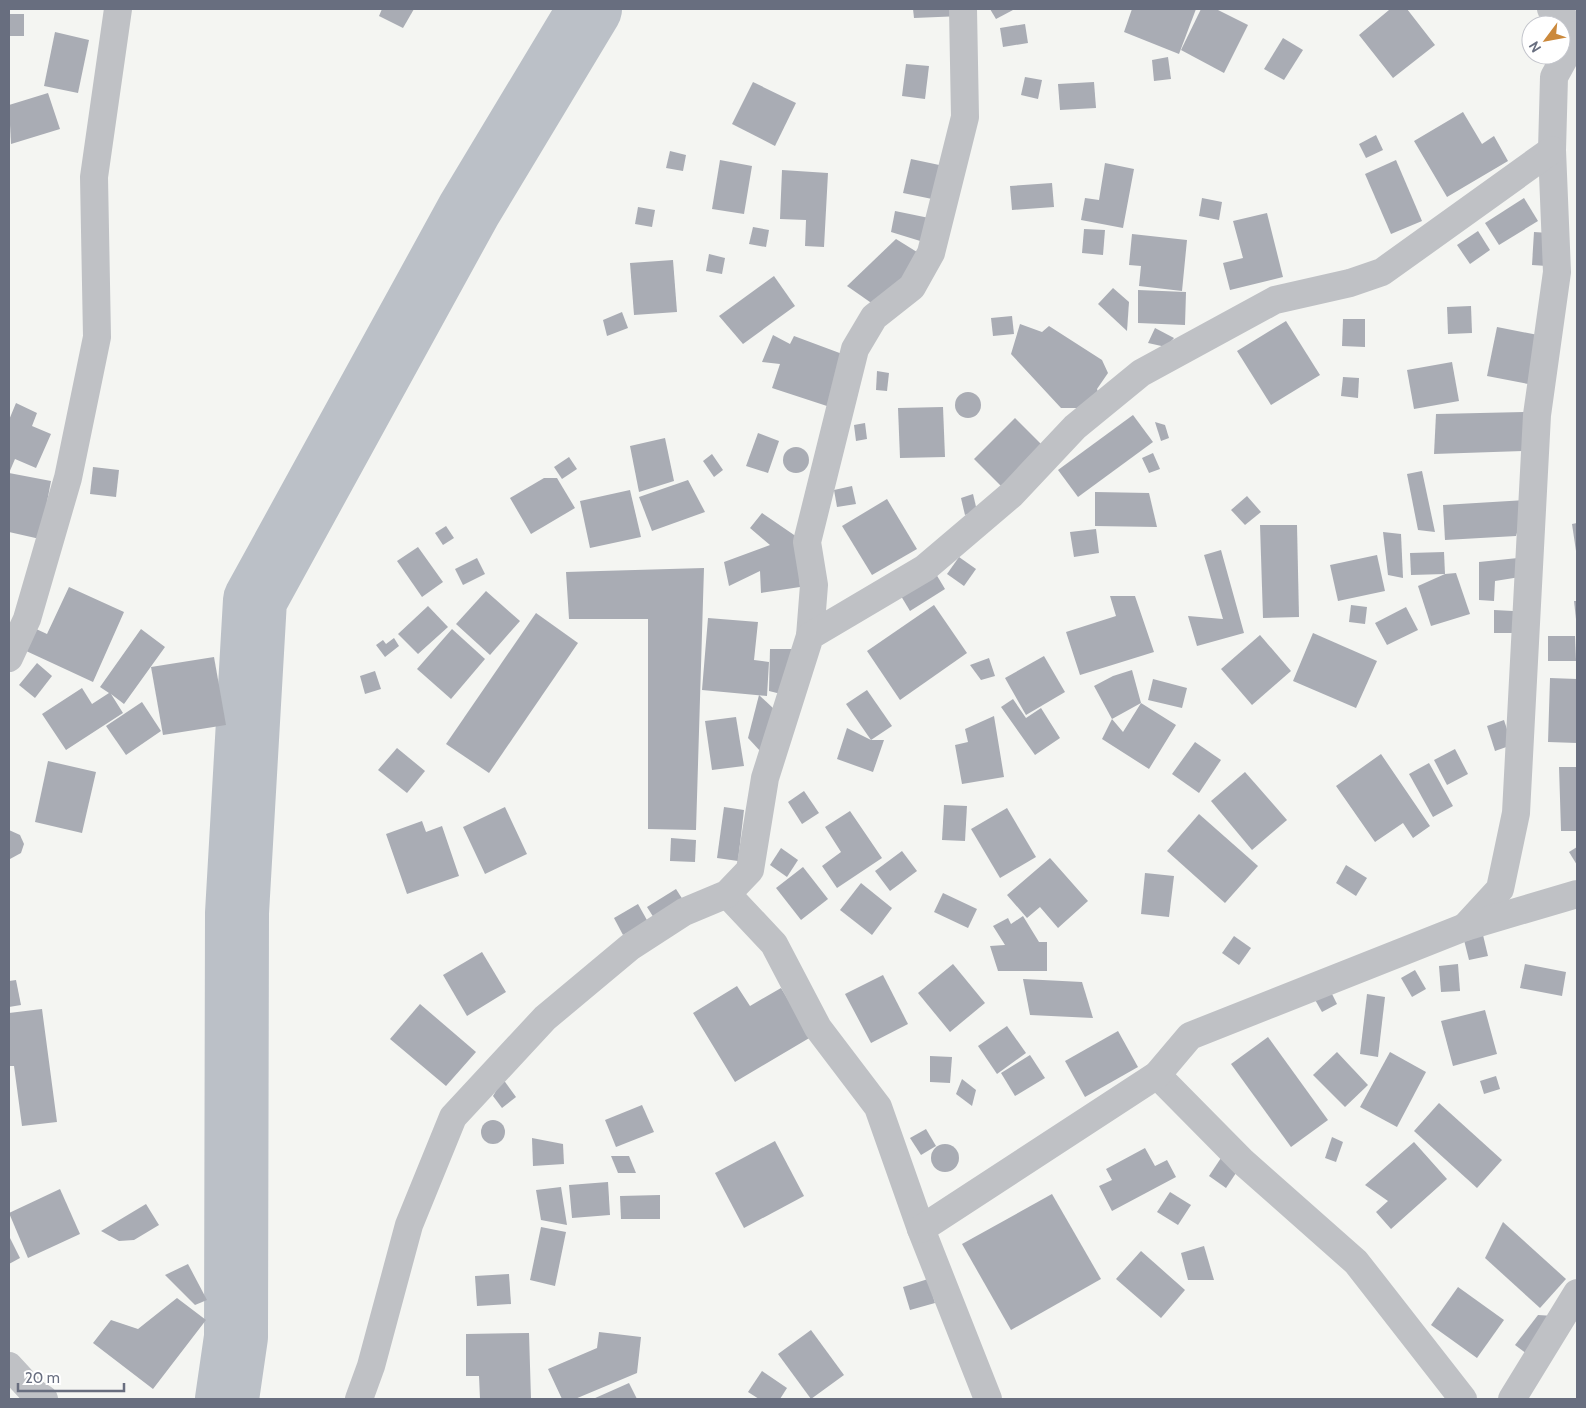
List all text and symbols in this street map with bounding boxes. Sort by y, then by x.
north arrow [1521,15,1571,65]
text: N [1525,38,1545,56]
scale bar [18,1360,124,1392]
text: 20 m [25,1369,60,1387]

